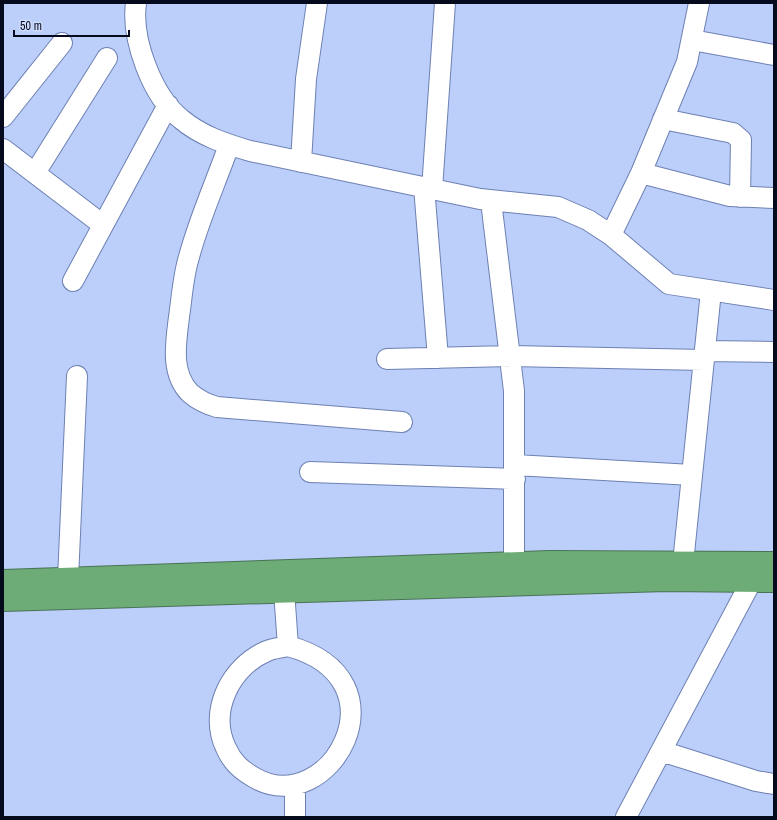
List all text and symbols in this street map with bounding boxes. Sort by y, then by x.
scale bar [14,12,129,38]
text: 50 m [20,18,42,34]

